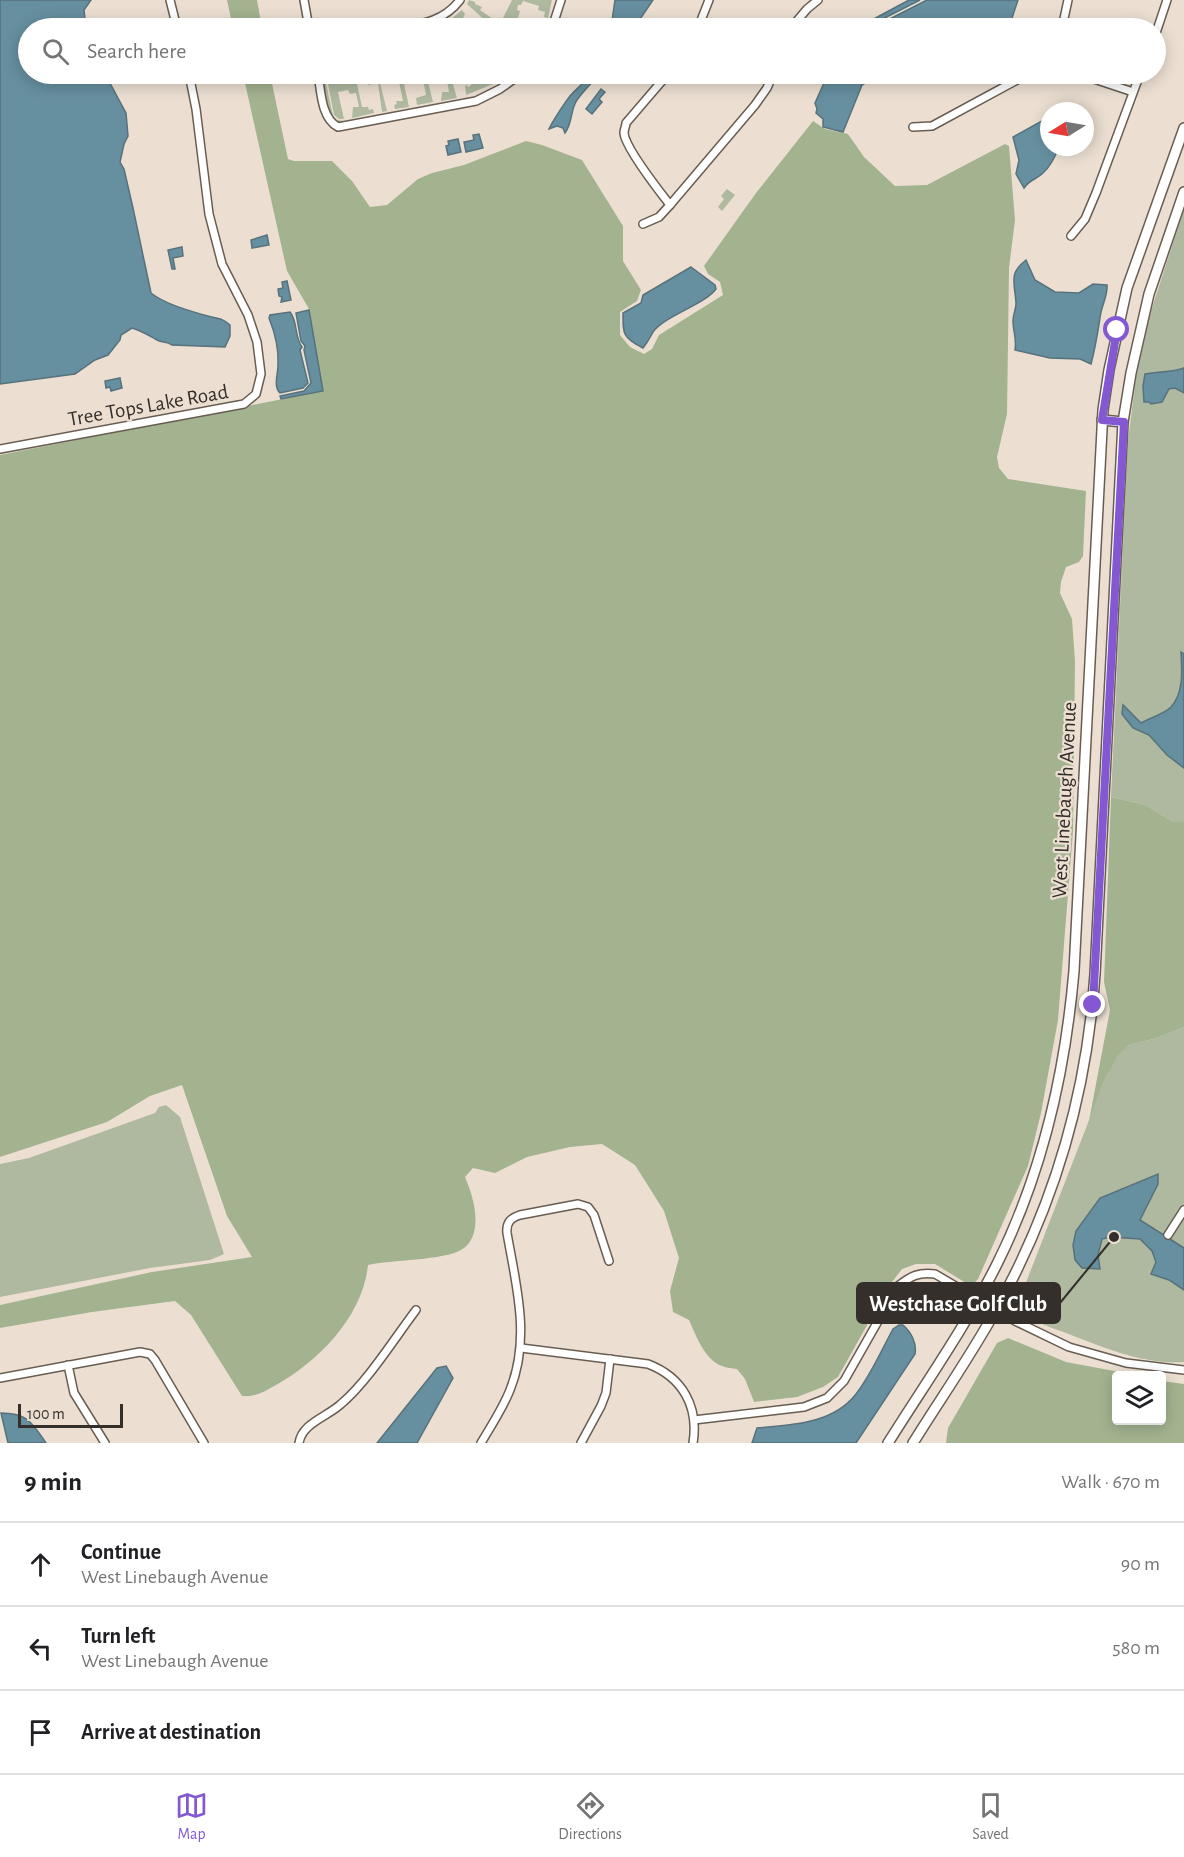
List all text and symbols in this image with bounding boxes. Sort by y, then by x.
search box [18,18,1166,84]
icon: search [39,35,72,68]
text: Search here [87,40,186,62]
north arrow [1040,102,1094,156]
route start [1103,316,1129,342]
street label: Tree Tops Lake Road [66,381,230,430]
street label: West Linebaugh Avenue [1049,701,1080,899]
route end [1079,991,1105,1017]
callout: Westchase Golf Club [857,1283,1060,1323]
text: Westchase Golf Club [869,1293,1047,1315]
map controls [1112,1371,1166,1425]
button: layers [1112,1371,1166,1425]
scale bar [18,1401,123,1428]
text: 100 m [27,1406,65,1422]
text: 9 min [24,1469,82,1495]
text: Walk · 670 m [1061,1472,1160,1492]
text: Continue [81,1541,161,1563]
icon: ahead [24,1548,57,1581]
text: 90 m [1121,1554,1160,1574]
text: West Linebaugh Avenue [81,1567,268,1587]
text: Turn left [81,1625,155,1647]
icon: left [24,1632,57,1665]
text: 580 m [1112,1638,1160,1658]
text: West Linebaugh Avenue [81,1651,268,1671]
icon: arrive [24,1716,57,1749]
text: Arrive at destination [81,1721,261,1743]
tab: Map [175,1789,208,1844]
tab: Directions [558,1789,622,1844]
tab: Saved [972,1789,1009,1844]

